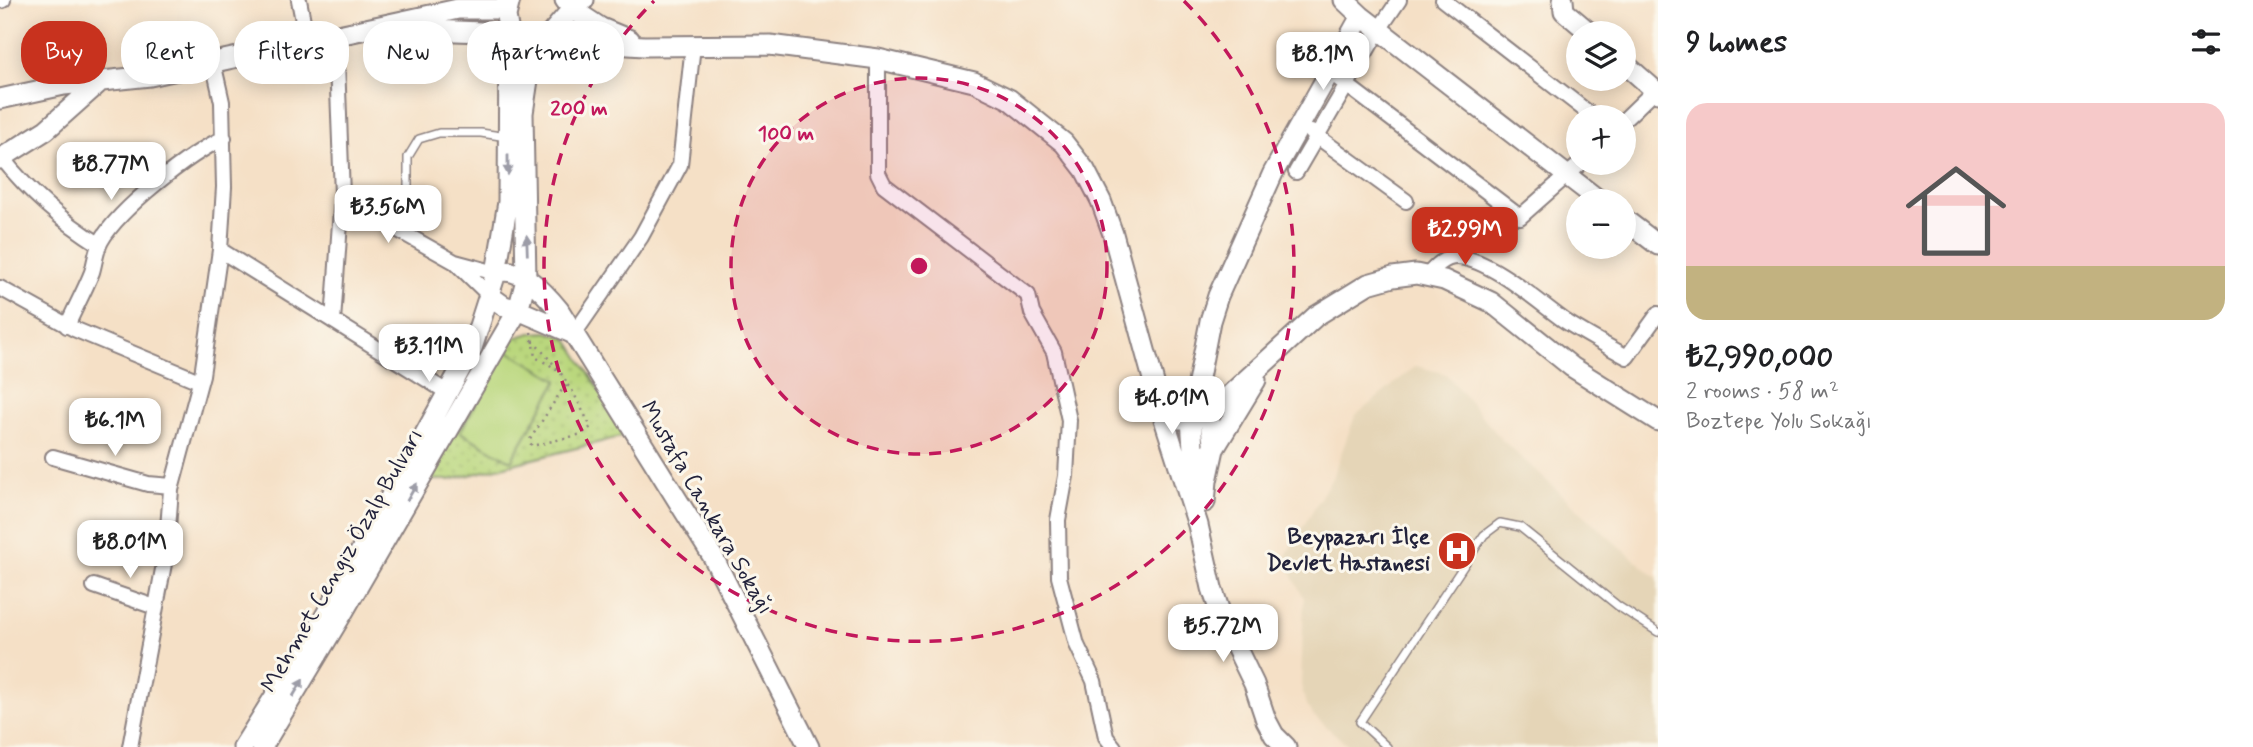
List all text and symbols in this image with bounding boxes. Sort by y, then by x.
chip: Buy [21,21,107,84]
chip: Rent [121,21,220,84]
chip: Filters [234,21,349,84]
chip: New [363,21,453,84]
chip: Apartment [467,21,624,84]
map controls [1566,21,1636,259]
button: layers [1566,21,1636,91]
text: 9 homes [1686,23,1787,62]
icon: filters [2187,23,2225,61]
pin: ₺8.1M [1274,32,1372,92]
text: ₺8.1M [1292,40,1354,70]
text: 200 m [550,95,608,123]
button: + [1566,105,1636,175]
text: 100 m [758,120,814,148]
pin: ₺8.77M [54,142,168,202]
icon: home [1893,148,2019,274]
text: ₺8.77M [73,150,149,180]
one-way arrow [502,154,514,176]
pin: ₺3.56M [331,186,445,245]
button: − [1566,189,1636,259]
text: ₺3.56M [350,193,426,223]
pin: ₺2.99M [1408,208,1522,267]
text: ₺2.99M [1428,215,1502,245]
one-way arrow [521,234,532,256]
centre of rings [907,254,931,278]
pin: ₺3.11M [372,324,486,384]
text: ₺3.11M [395,332,463,362]
text: ₺2,990,000 [1686,338,1833,377]
pin: ₺4.01M [1115,376,1229,436]
text: 2 rooms · 58 m² [1686,377,1839,407]
text: ₺4.01M [1135,384,1209,414]
street label: Mustafa Cankara Sokağı [633,396,779,620]
pin: ₺6.1M [66,398,164,458]
text: ₺6.1M [85,406,145,436]
text: Boztepe Yolu Sokağı [1686,407,1872,437]
street label: Mehmet Cengiz Özalp Bulvarı [255,423,431,699]
one-way arrow [406,482,418,502]
pin: ₺8.01M [73,520,187,580]
place label: Beypazarı İlçe Devlet Hastanesi [1266,523,1431,579]
text: ₺8.01M [93,528,167,558]
hospital icon: Beypazarı İlçe Devlet Hastanesi [1436,530,1478,572]
pin: ₺5.72M [1166,604,1280,664]
text: ₺5.72M [1184,612,1262,642]
one-way arrow [291,679,304,698]

